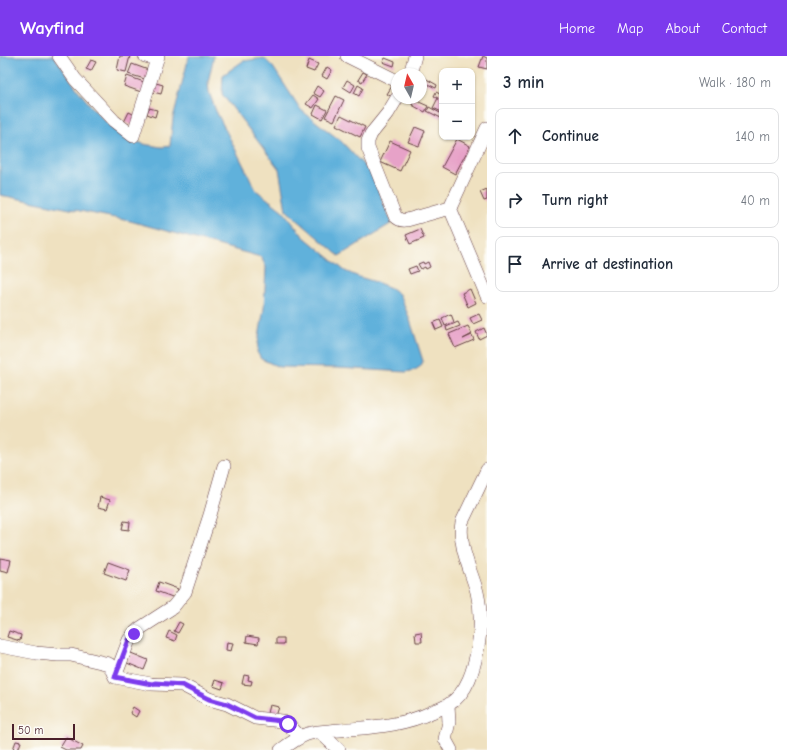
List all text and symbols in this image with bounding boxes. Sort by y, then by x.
text: Wayfind [20,17,84,39]
text: Home [559,20,595,37]
text: Map [617,20,643,37]
text: About [665,20,700,37]
text: Contact [722,20,767,37]
north arrow [391,68,427,104]
map controls [439,68,475,140]
button: + [439,68,475,104]
text: 3 min [503,73,544,92]
text: Walk · 180 m [699,75,771,90]
button: − [439,104,475,140]
icon: ahead [504,125,526,147]
text: Continue [542,127,599,145]
text: 140 m [736,129,770,144]
icon: right [504,189,526,211]
text: Turn right [542,191,608,209]
text: 40 m [741,193,770,208]
icon: arrive [504,253,526,275]
text: Arrive at destination [542,255,673,273]
route end [125,625,143,643]
route start [279,715,297,733]
scale bar [12,722,75,741]
text: 50 m [18,724,43,737]

